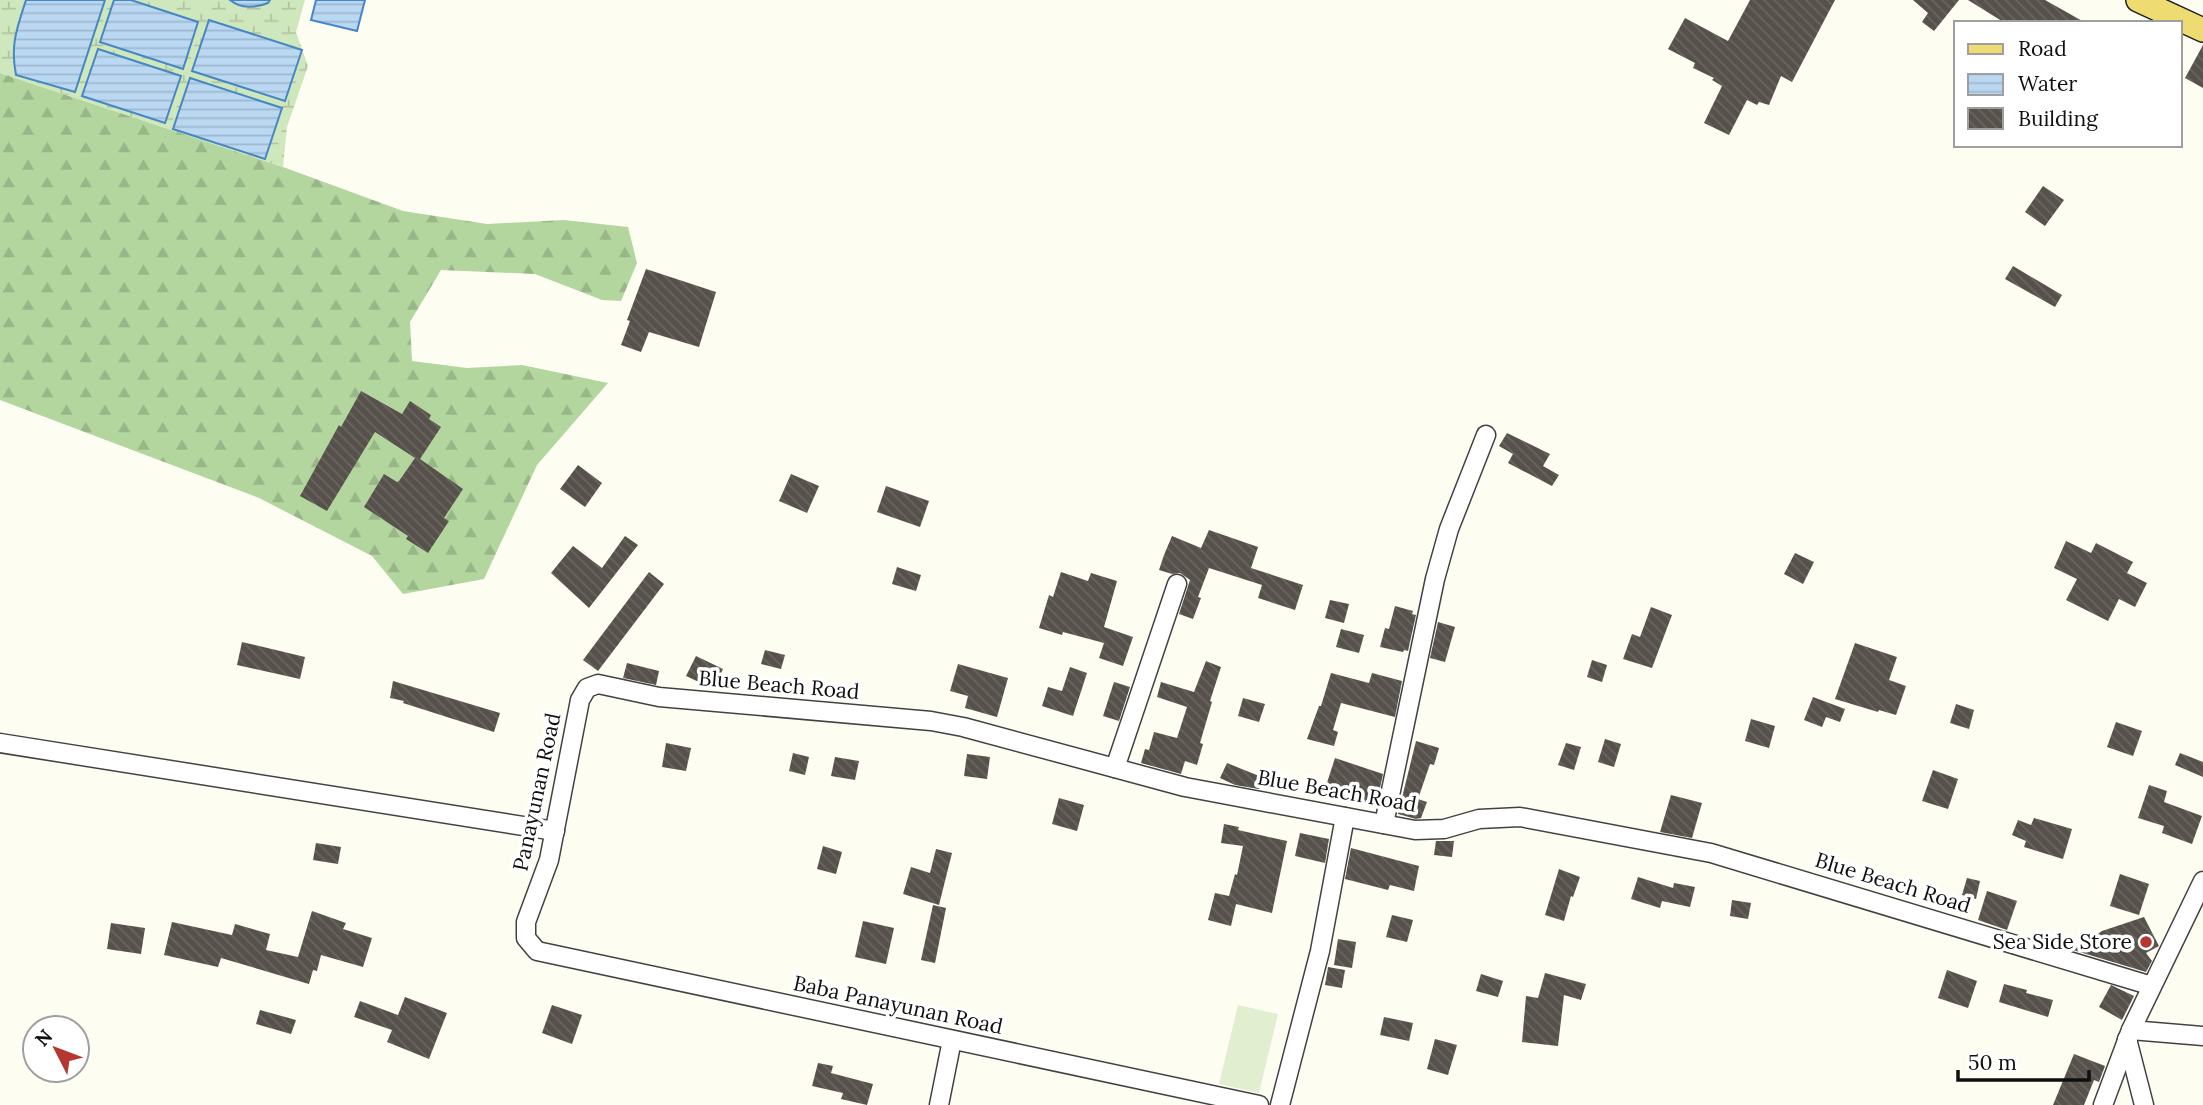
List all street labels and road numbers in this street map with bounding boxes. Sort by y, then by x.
street label: Blue Beach Road [698,664,861,705]
street label: Panayunan Road [507,710,566,873]
street label: Blue Beach Road [1255,763,1419,818]
street label: Blue Beach Road [1812,846,1974,919]
street label: Baba Panayunan Road [791,969,1005,1040]

